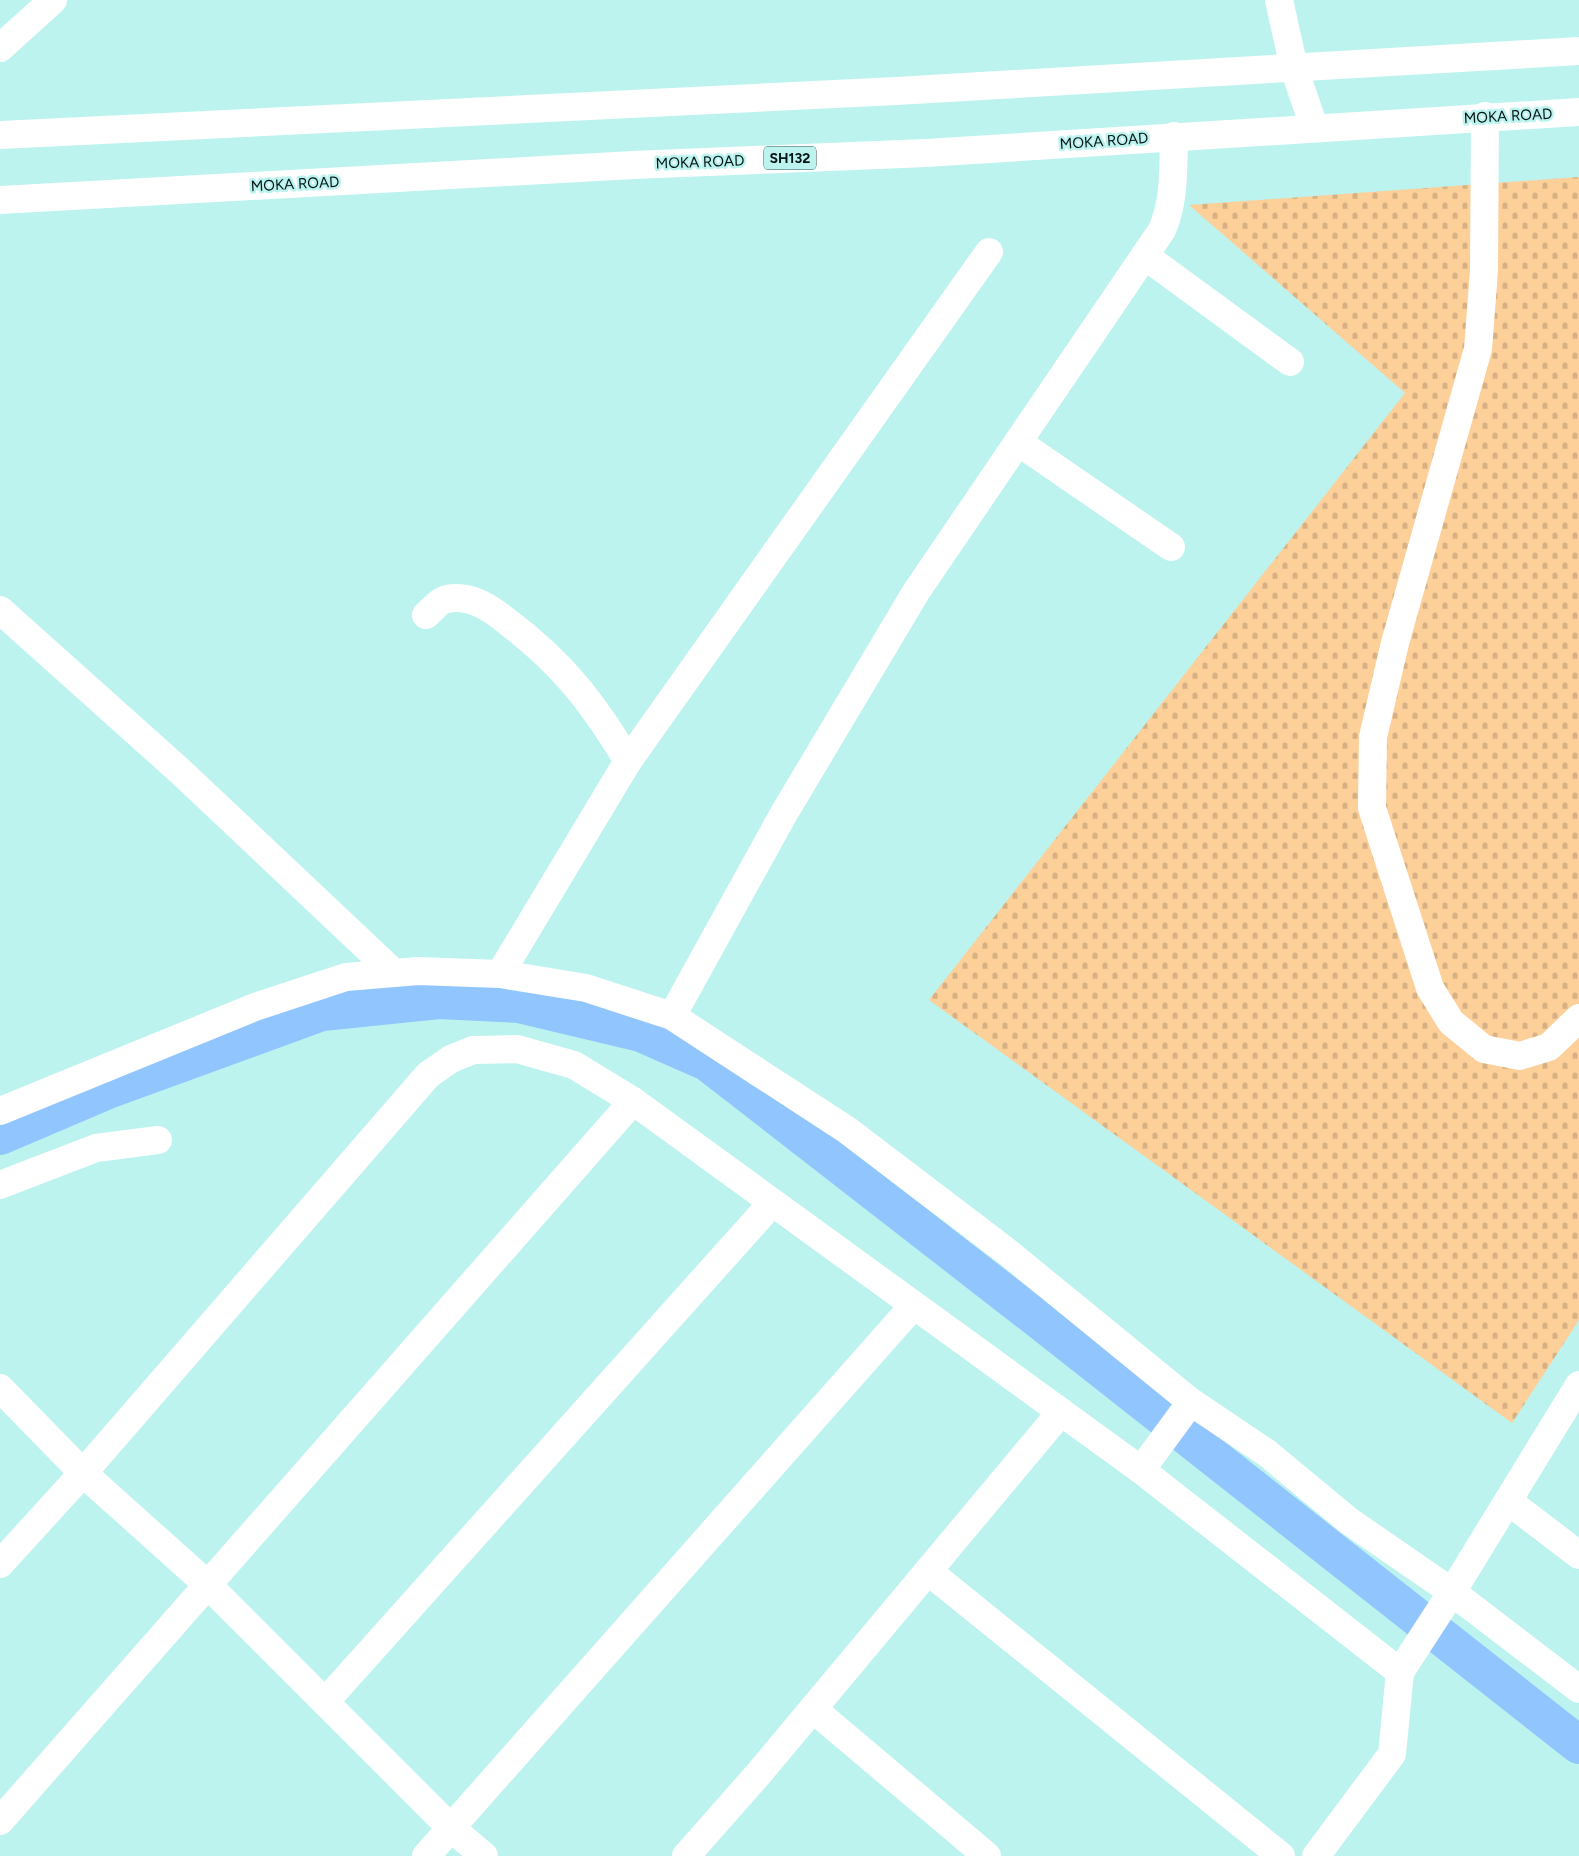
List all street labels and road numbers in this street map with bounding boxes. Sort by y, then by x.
street label: MOKA ROAD [1463,105,1553,127]
street label: MOKA ROAD [1059,129,1149,153]
road number: SH132 [764,146,816,170]
street label: MOKA ROAD [655,151,745,173]
street label: MOKA ROAD [250,173,340,195]

